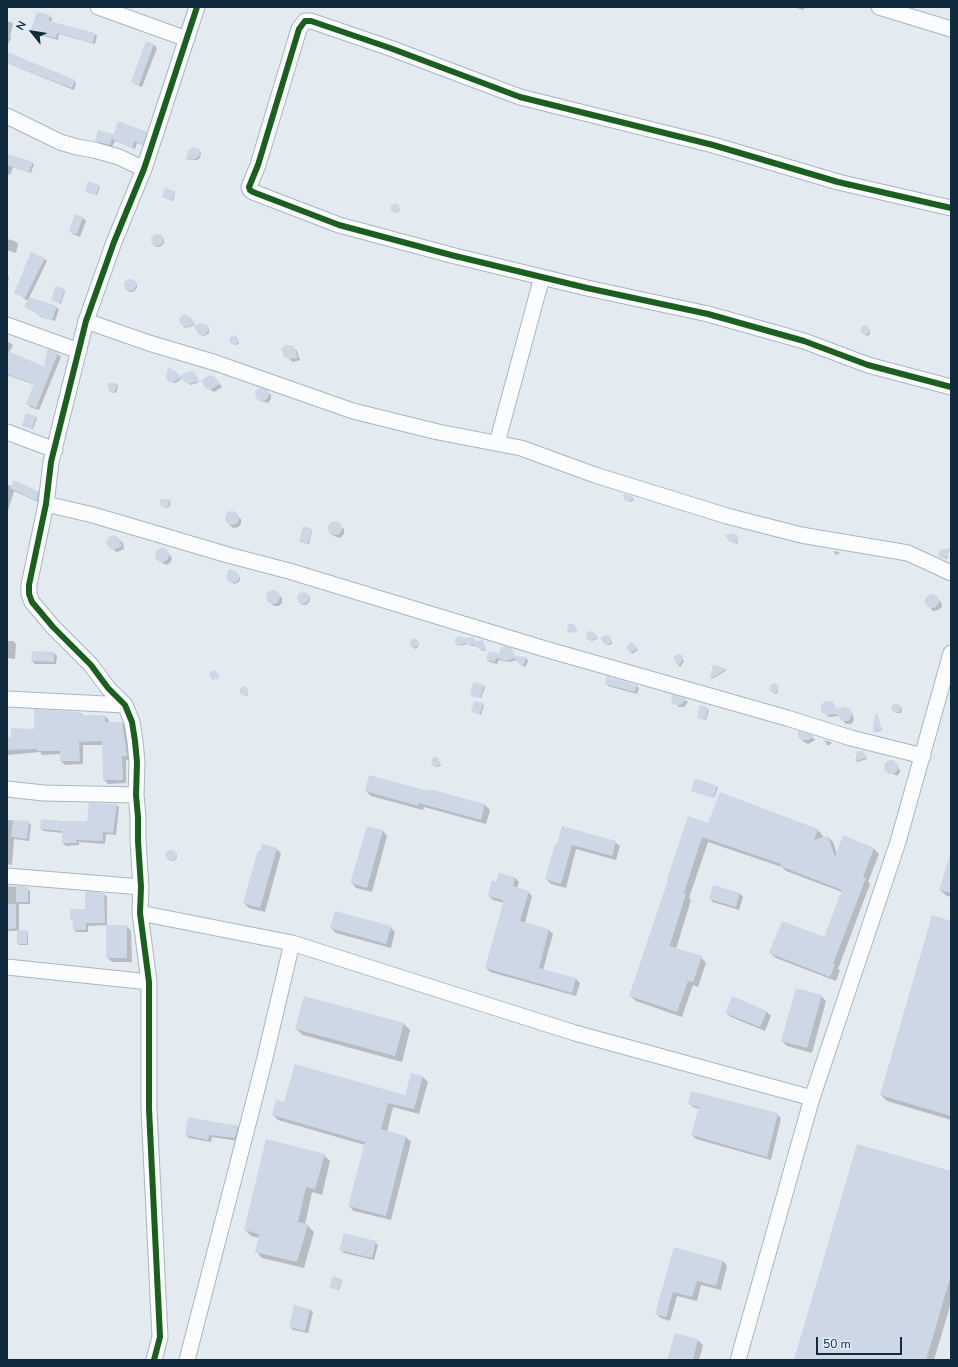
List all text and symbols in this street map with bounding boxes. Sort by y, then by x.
north arrow [12,12,52,52]
text: N [13,18,30,33]
scale bar [818,1329,904,1355]
text: 50 m [823,1336,851,1352]

